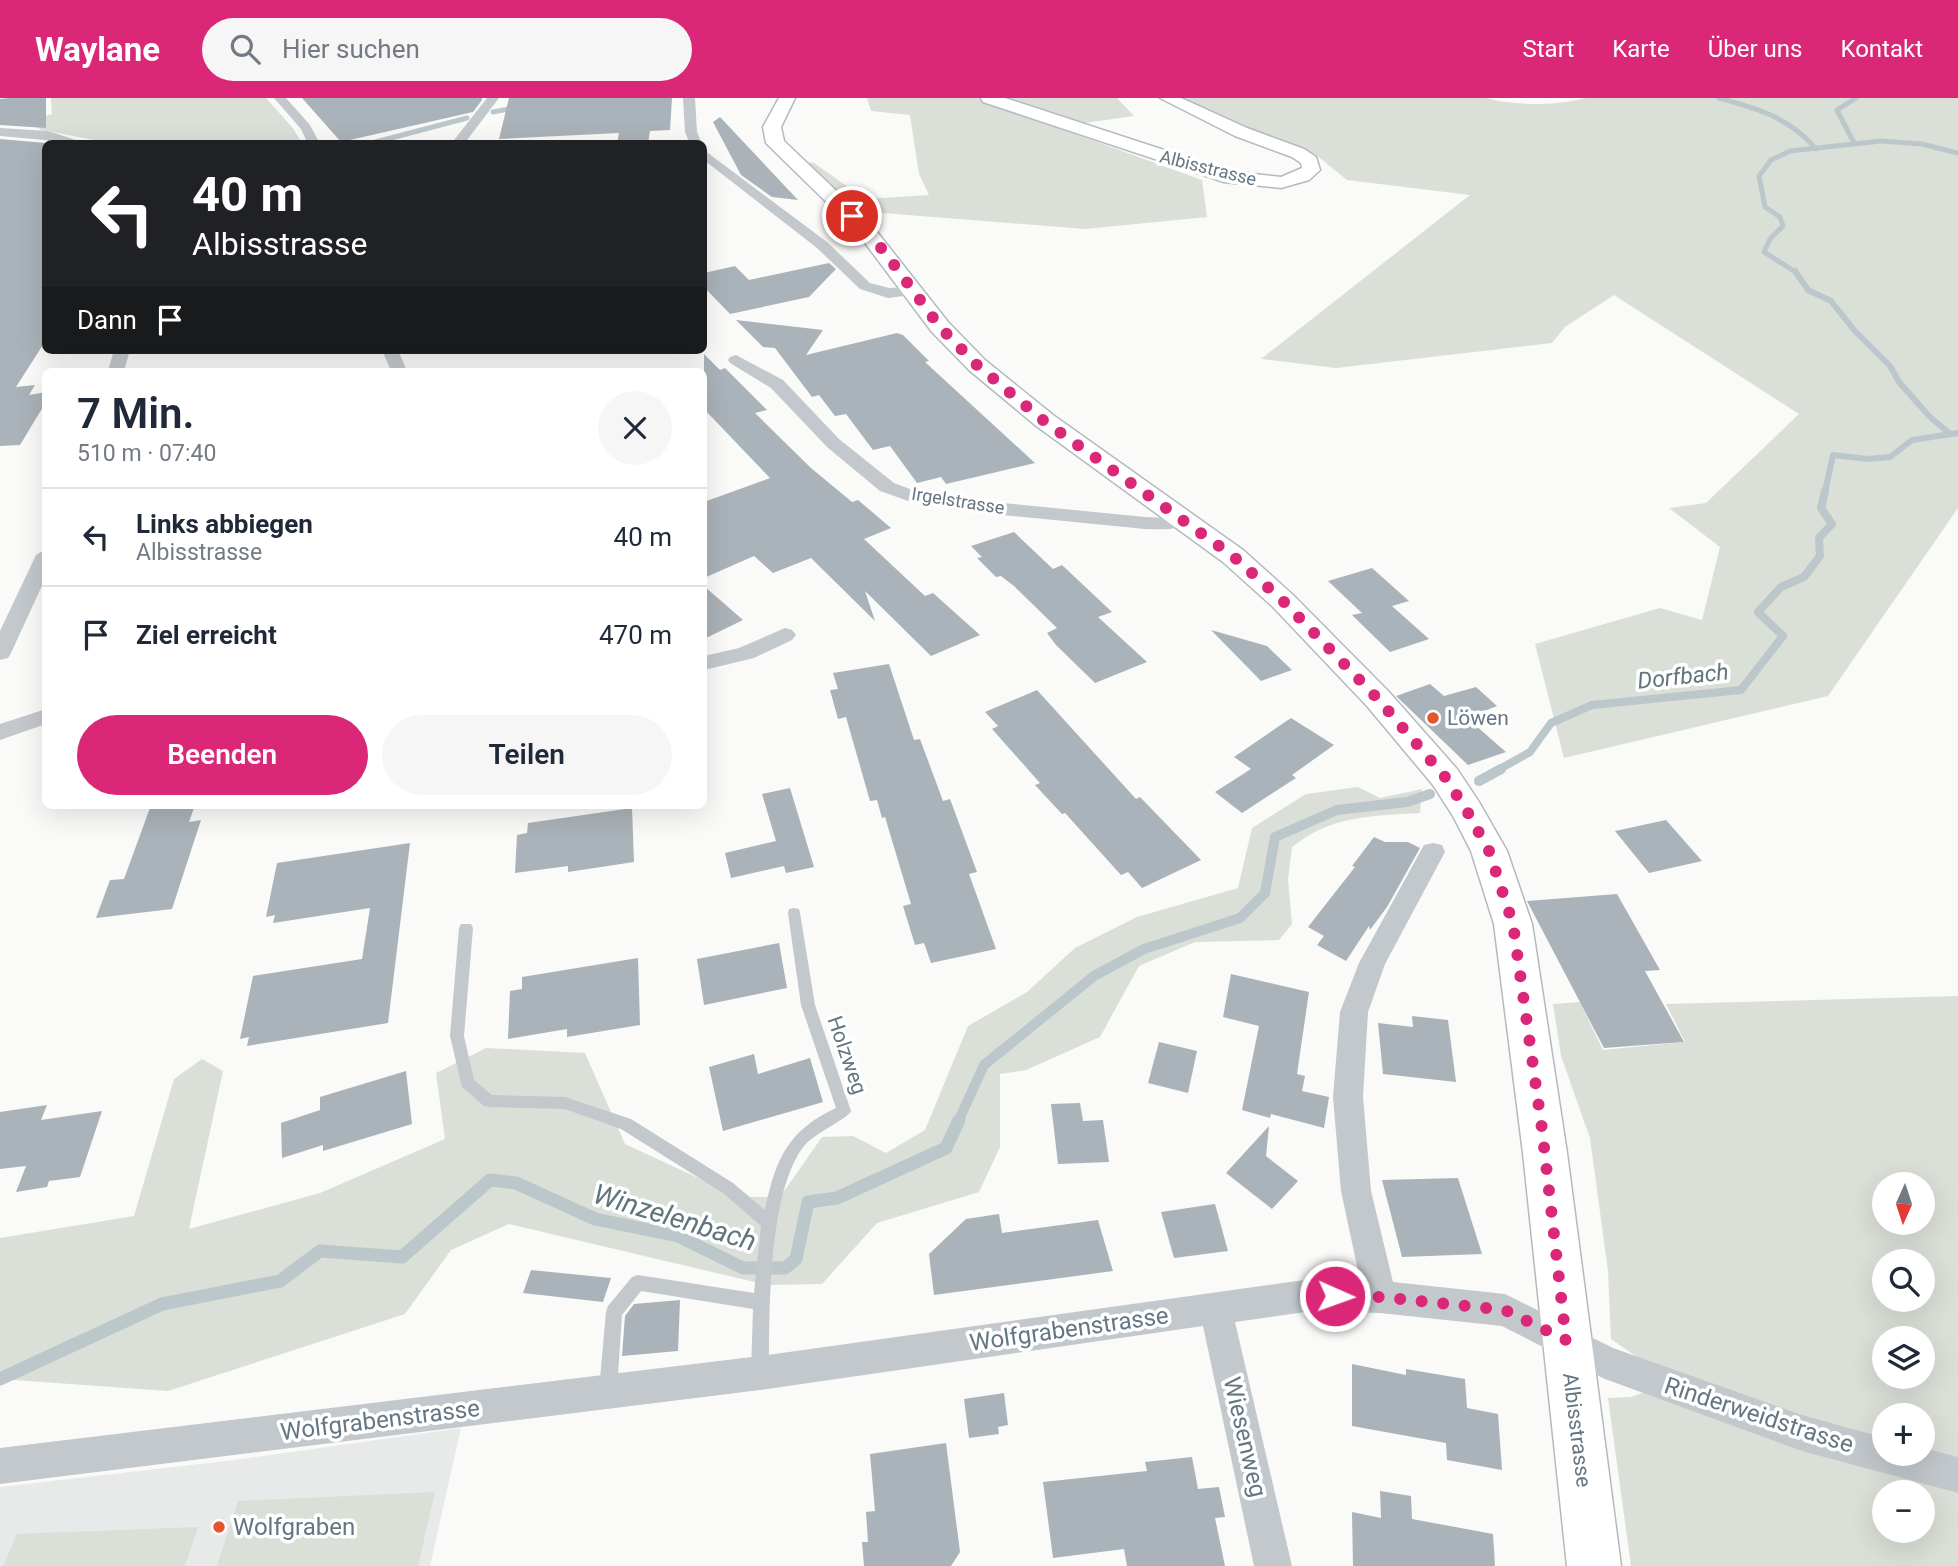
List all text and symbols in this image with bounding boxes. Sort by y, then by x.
search box [202,18,692,81]
text: Waylane [35,30,160,69]
icon: search [226,30,264,68]
text: Hier suchen [282,34,420,64]
text: Start [1523,35,1574,63]
text: Karte [1612,35,1670,63]
text: Über uns [1708,35,1802,63]
text: Kontakt [1840,35,1923,63]
street label: Albisstrasse [1158,145,1259,190]
text: 40 m [192,166,303,223]
icon: left [77,168,168,259]
pin [822,186,882,246]
icon: arrive [833,197,871,235]
text: Albisstrasse [192,225,368,263]
icon: arrive [151,301,189,339]
text: Dann [77,305,137,335]
text: 7 Min. [77,389,195,438]
button: close [598,391,672,465]
text: 510 m · 07:40 [77,440,216,467]
street label: Irgelstrasse [910,483,1006,518]
text: Links abbiegen [136,509,313,539]
icon: left [77,518,115,556]
text: 40 m [614,522,672,552]
text: Albisstrasse [136,539,262,566]
icon: arrive [77,616,115,654]
text: Ziel erreicht [136,620,277,650]
text: 470 m [599,620,672,650]
water label: Dorfbach [1636,658,1730,695]
place label: Löwen [1447,706,1509,730]
marker: Löwen [1425,710,1441,726]
button: Beenden [77,715,368,795]
button: Teilen [382,715,672,795]
street label: Holzweg [822,1013,872,1097]
north arrow [1872,1172,1936,1236]
map controls [1872,1172,1935,1543]
water label: Winzelenbach [589,1177,760,1258]
button: search [1872,1249,1935,1312]
position arrow [1298,1259,1372,1333]
street label: Wolfgrabenstrasse [968,1301,1170,1357]
button: layers [1872,1326,1935,1389]
street label: Albisstrasse [1558,1371,1596,1489]
street label: Rinderweidstrasse [1661,1371,1857,1459]
street label: Wiesenweg [1218,1374,1272,1500]
street label: Wolfgrabenstrasse [279,1394,481,1446]
button: + [1872,1403,1935,1466]
button: − [1872,1480,1935,1543]
place label: Wolfgraben [233,1513,355,1541]
marker: Wolfgraben [211,1519,227,1535]

